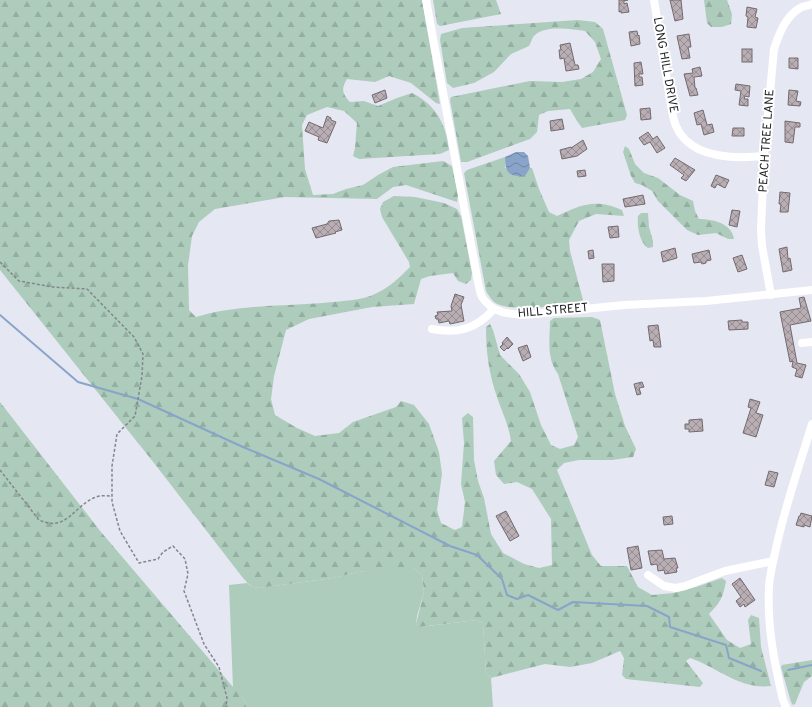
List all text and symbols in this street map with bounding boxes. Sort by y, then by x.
street label: LONG HILL DRIVE [649,16,681,114]
street label: PEACH TREE LANE [755,89,779,193]
street label: HILL STREET [517,300,589,322]

